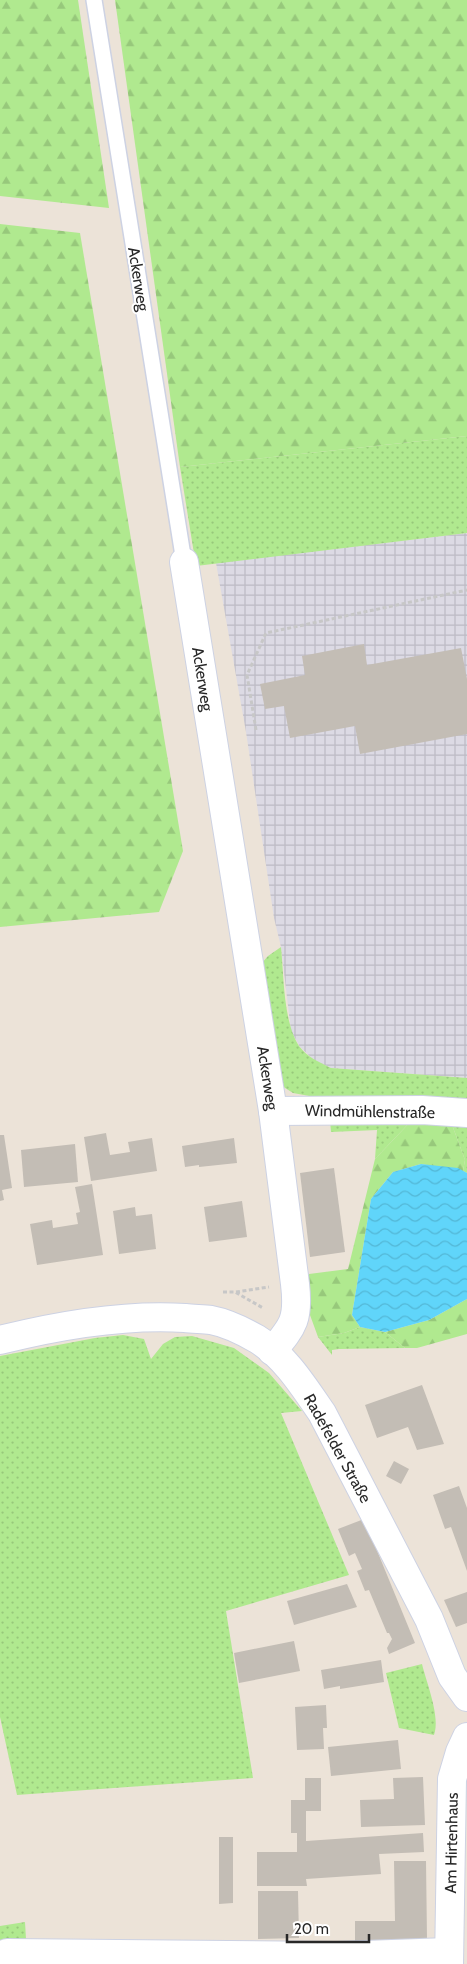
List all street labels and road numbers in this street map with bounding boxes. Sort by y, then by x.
street label: Ackerweg [124,246,153,314]
street label: Ackerweg [188,646,217,714]
street label: Ackerweg [253,1045,282,1113]
street label: Windmühlenstraße [305,1101,435,1122]
street label: Radefelder Straße [300,1390,375,1506]
street label: Am Hirtenhaus [441,1792,462,1894]

